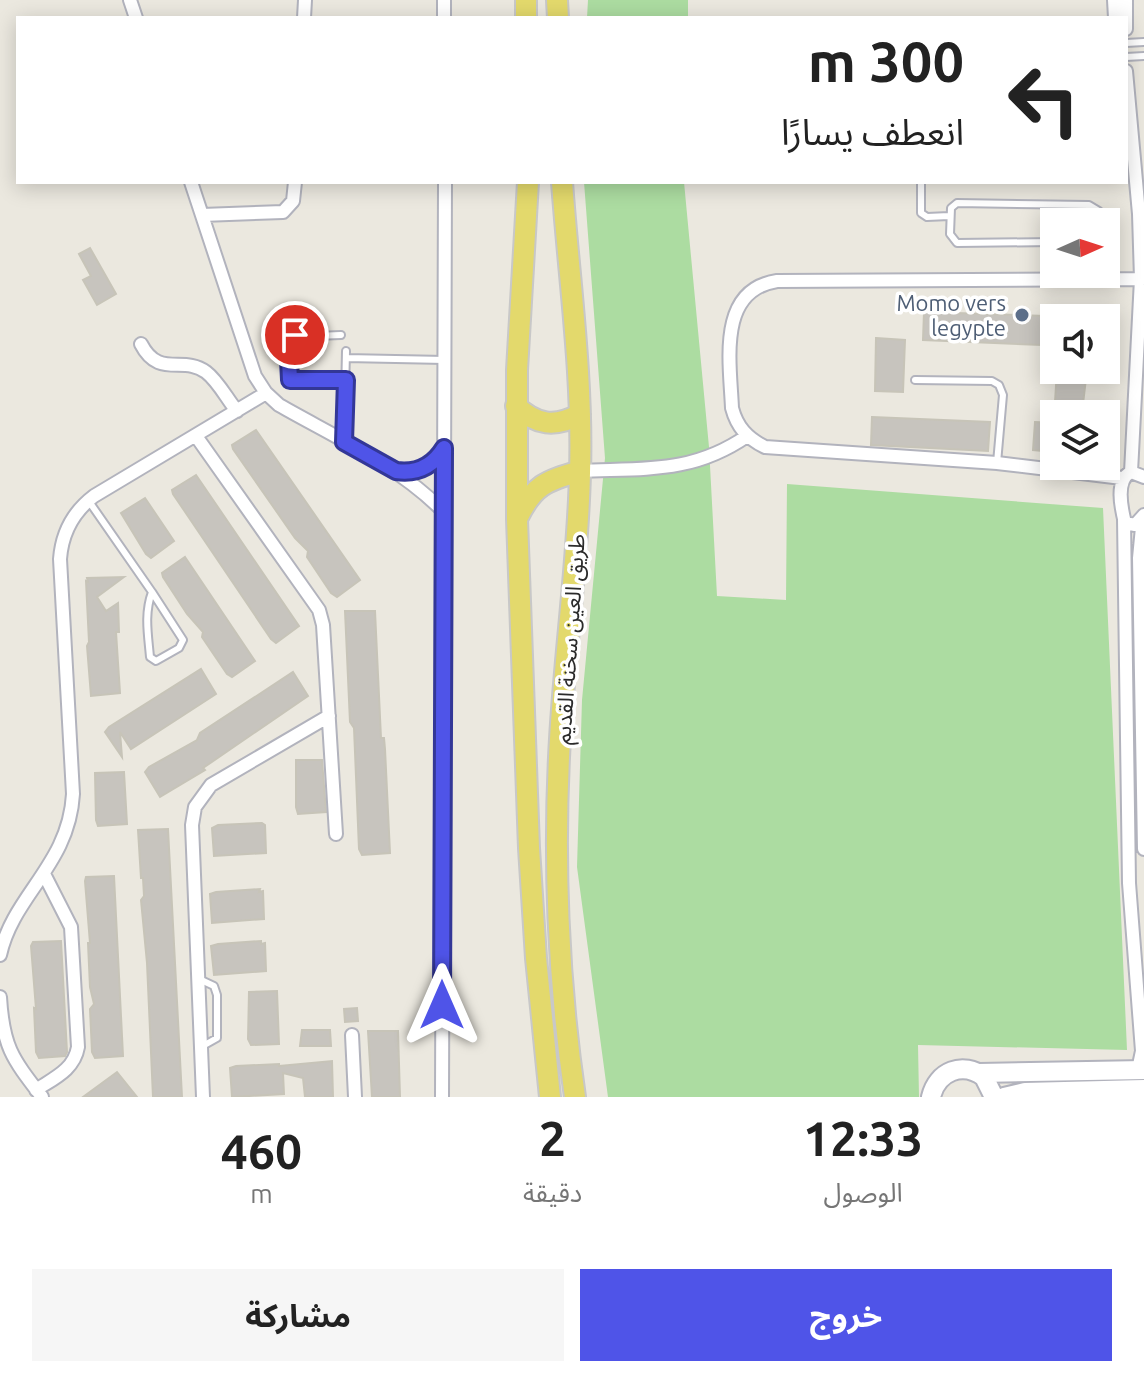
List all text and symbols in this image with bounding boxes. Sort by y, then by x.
text: 300 m [808,30,964,93]
icon: left [992,48,1096,152]
text: انعطف يسارًا [781,111,964,152]
north arrow [1040,208,1120,288]
map controls [1040,208,1120,480]
place label: Momo vers legypte [896,290,1006,340]
pin [261,301,329,369]
button: sound [1040,304,1120,384]
marker: Momo vers legypte [1013,306,1031,324]
icon: arrive [273,313,317,357]
button: layers [1040,400,1120,480]
street label: طريق العين سخنة القديم [549,533,594,746]
position arrow [400,963,484,1047]
text: 2 [539,1111,566,1165]
text: 12:33 [803,1111,923,1165]
text: 460 [221,1124,302,1178]
text: دقيقة [523,1178,582,1207]
text: الوصول [824,1178,903,1207]
text: m [250,1179,273,1208]
button: مشاركة [32,1269,564,1361]
button: خروج [580,1269,1112,1361]

